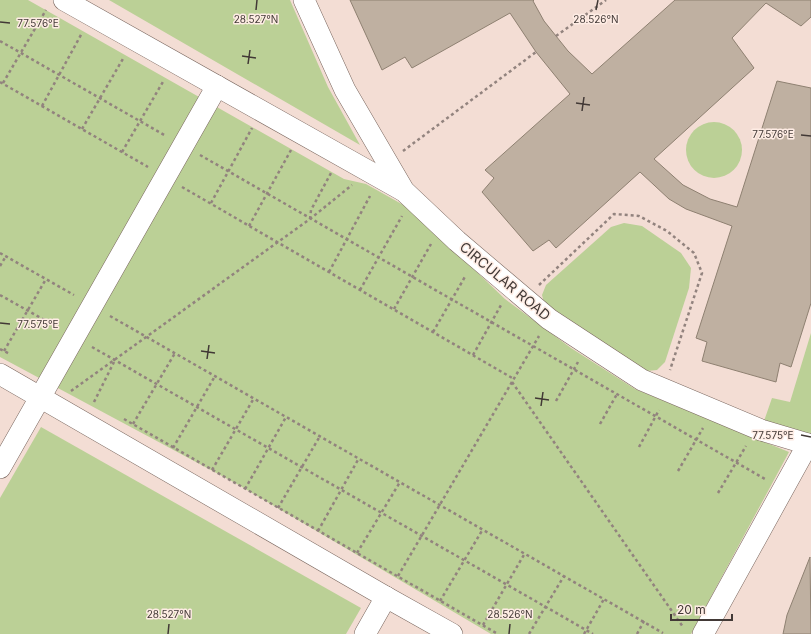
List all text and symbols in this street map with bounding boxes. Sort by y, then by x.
text: 28.527°N [234,13,278,25]
text: 28.526°N [573,13,619,25]
text: 77.576°E [17,17,59,29]
text: 77.576°E [752,128,794,140]
street label: CIRCULAR ROAD [457,238,554,324]
text: 77.575°E [17,318,59,330]
text: 77.575°E [752,429,794,441]
scale bar [671,596,732,622]
text: 20 m [677,602,706,617]
text: 28.527°N [147,608,191,620]
text: 28.526°N [487,608,533,620]

